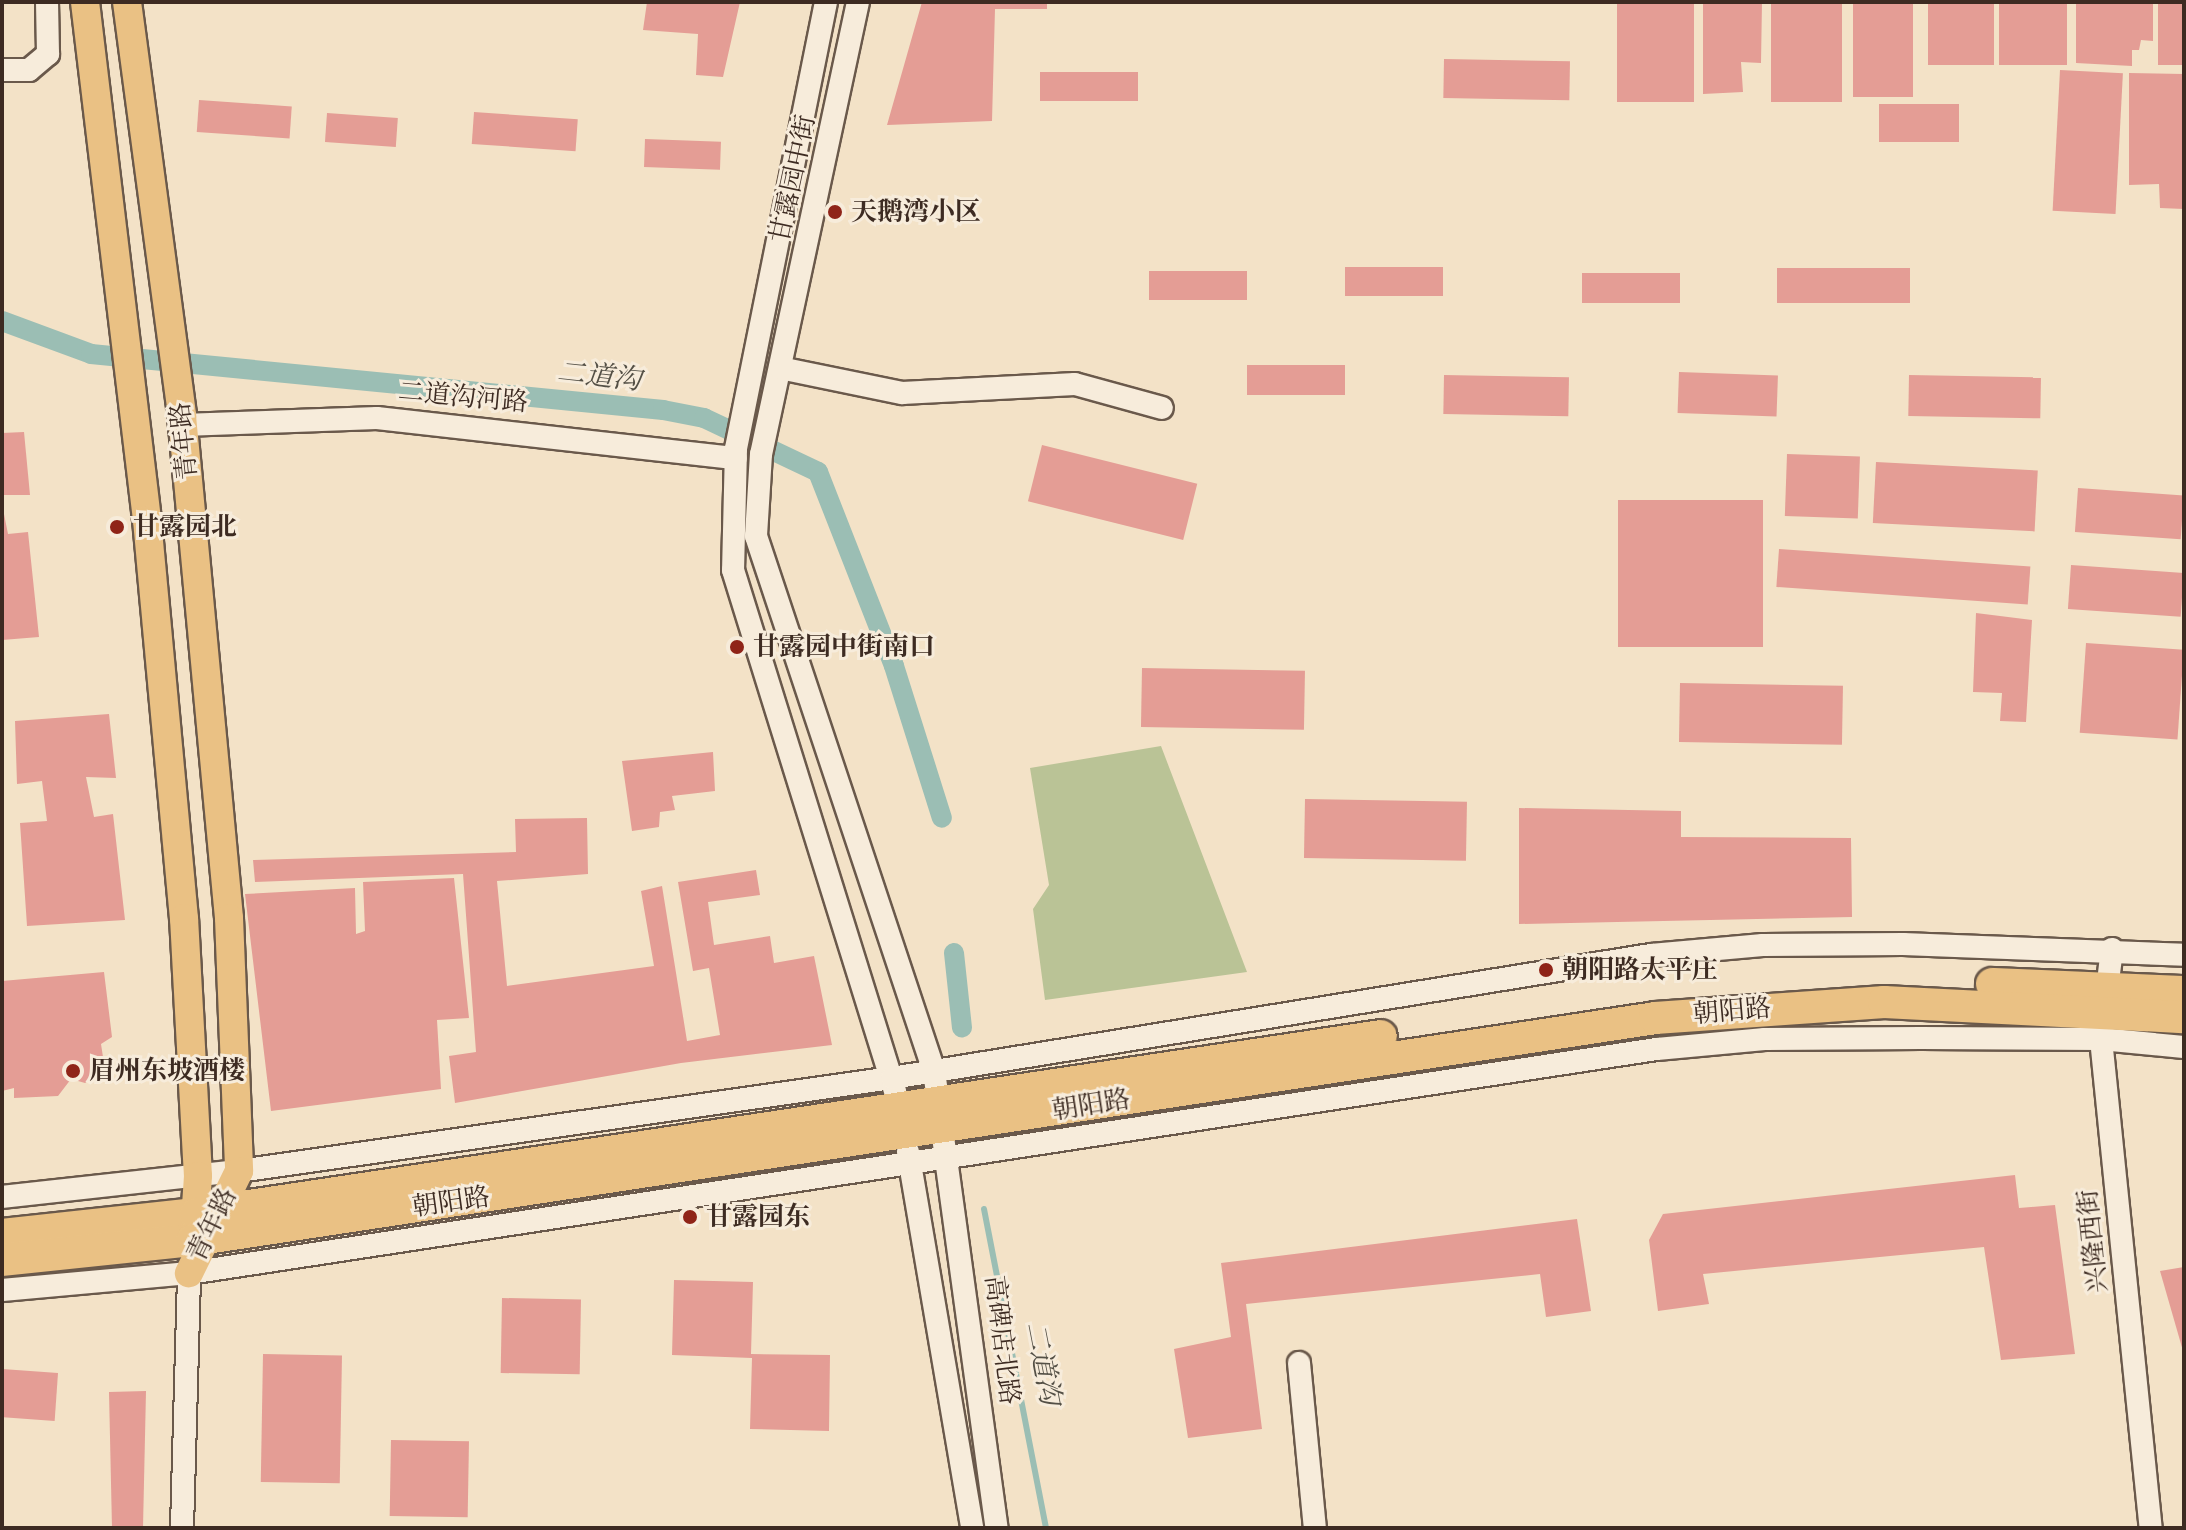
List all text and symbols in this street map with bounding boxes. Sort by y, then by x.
street label: 甘露园中街 [764,112,822,246]
place label: 天鹅湾小区 [851,196,981,228]
marker: 天鹅湾小区 [826,203,844,221]
water label: 二道沟 [555,355,643,397]
street label: 二道沟河路 [397,376,529,418]
street label: 青年路 [164,401,204,481]
place label: 甘露园北 [133,511,237,543]
marker: 甘露园北 [108,518,126,536]
place label: 甘露园中街南口 [753,631,935,663]
marker: 甘露园中街南口 [728,638,746,656]
place label: 朝阳路太平庄 [1562,954,1718,986]
marker: 朝阳路太平庄 [1537,961,1555,979]
street label: 朝阳路 [1692,992,1772,1030]
place label: 眉州东坡酒楼 [89,1055,245,1087]
marker: 眉州东坡酒楼 [64,1062,82,1080]
street label: 朝阳路 [1050,1083,1132,1127]
street label: 朝阳路 [410,1181,492,1223]
street label: 青年路 [181,1183,243,1267]
street label: 兴隆西街 [2072,1188,2114,1294]
place label: 甘露园东 [706,1201,810,1233]
marker: 甘露园东 [681,1208,699,1226]
street label: 高碑店北路 [979,1274,1025,1406]
water label: 二道沟 [1018,1319,1068,1407]

